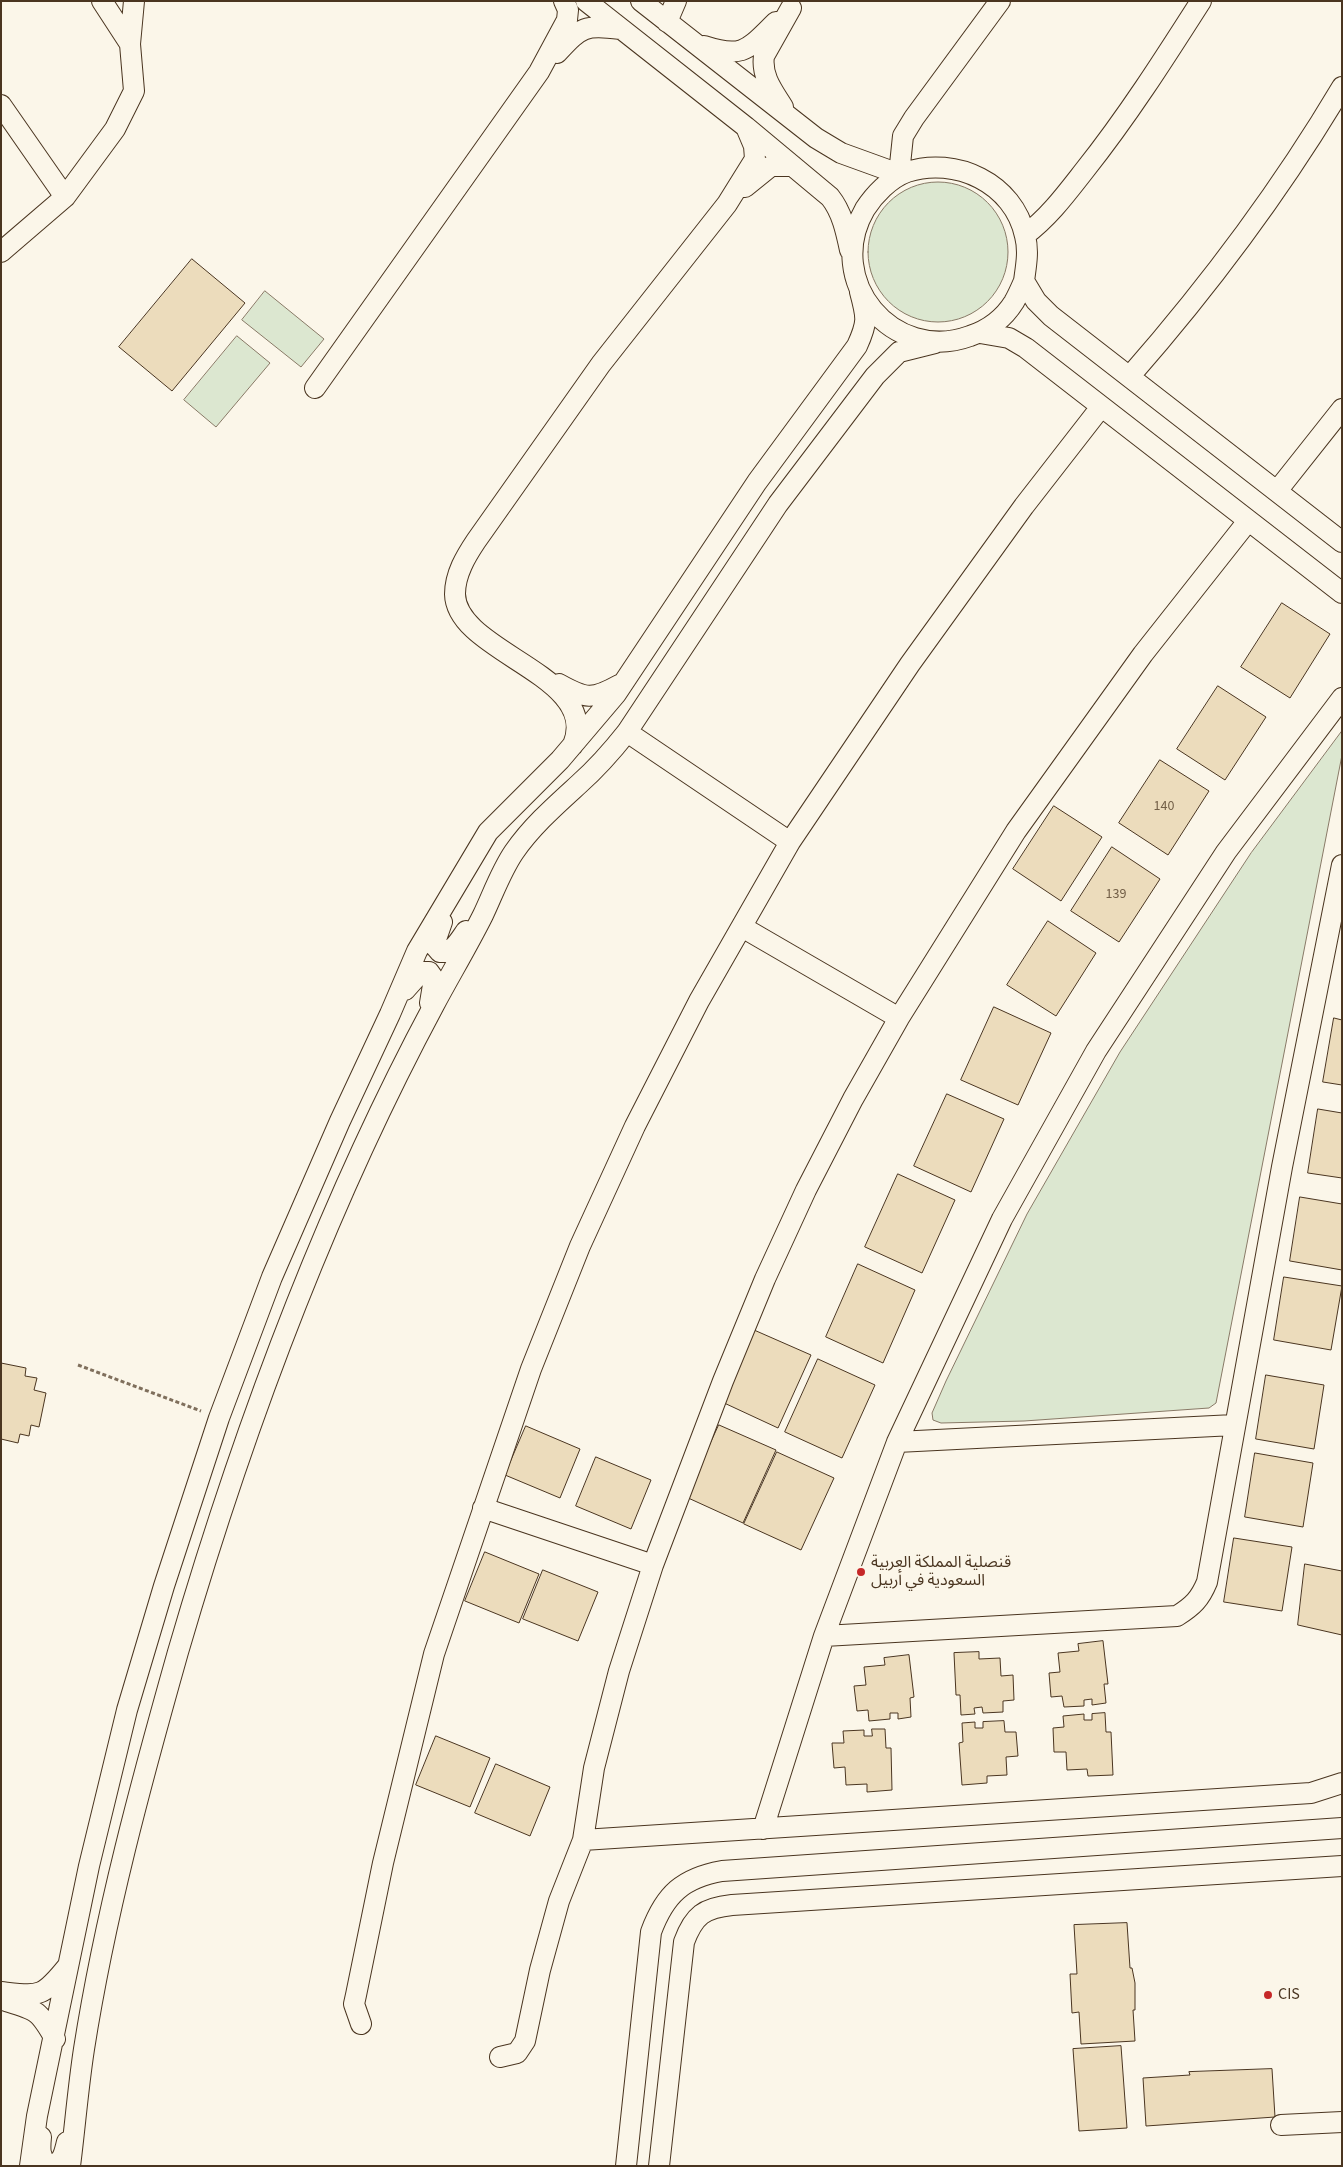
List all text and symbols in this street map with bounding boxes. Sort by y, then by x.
house number: 140 [1154,799,1174,815]
house number: 139 [1106,887,1126,903]
place label: قنصلية المملكة العربية السعودية في أربيل [871,1553,1011,1591]
marker: قنصلية المملكة العربية السعودية في أربيل [855,1566,867,1578]
place label: CIS [1278,1985,1300,2005]
marker: CIS [1262,1989,1274,2001]

